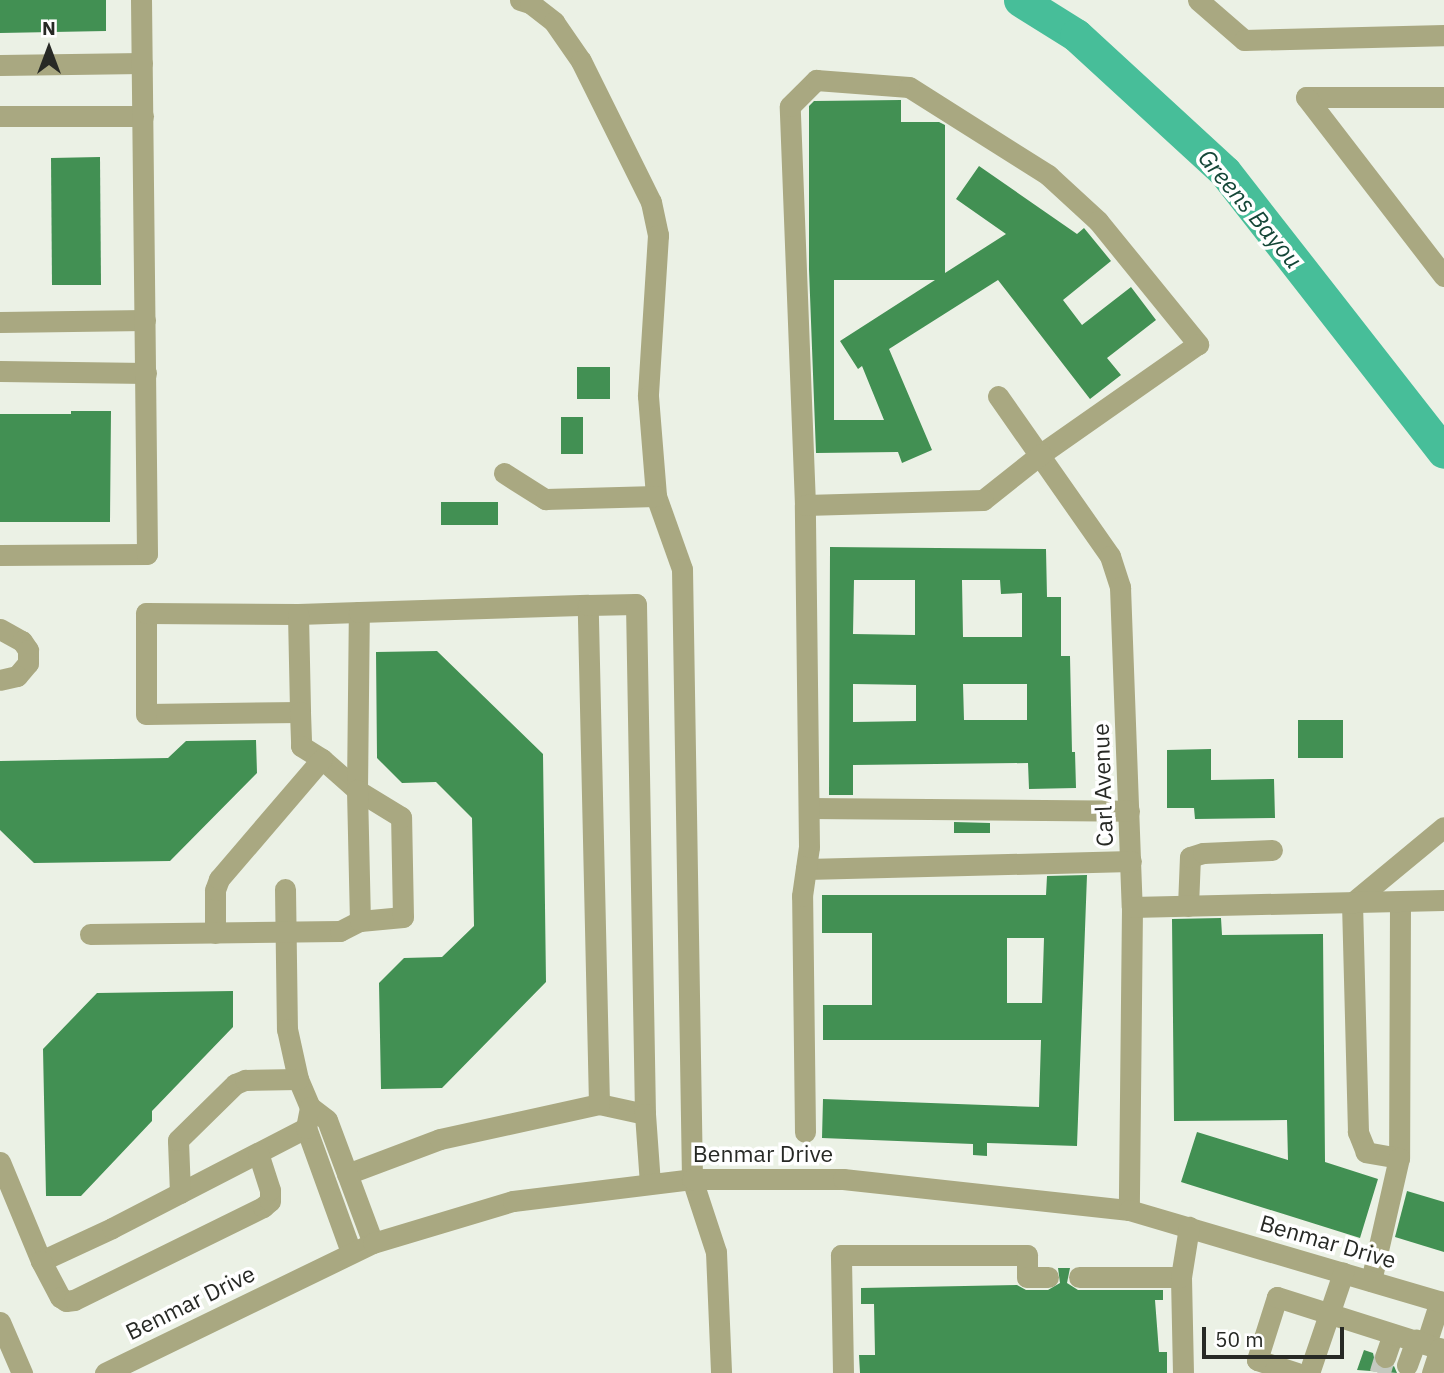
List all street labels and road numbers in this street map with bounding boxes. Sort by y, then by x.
street label: Carl Avenue [1086,723,1118,847]
street label: Benmar Drive [693,1139,833,1167]
street label: Benmar Drive [1257,1208,1399,1274]
street label: Benmar Drive [121,1259,259,1345]

